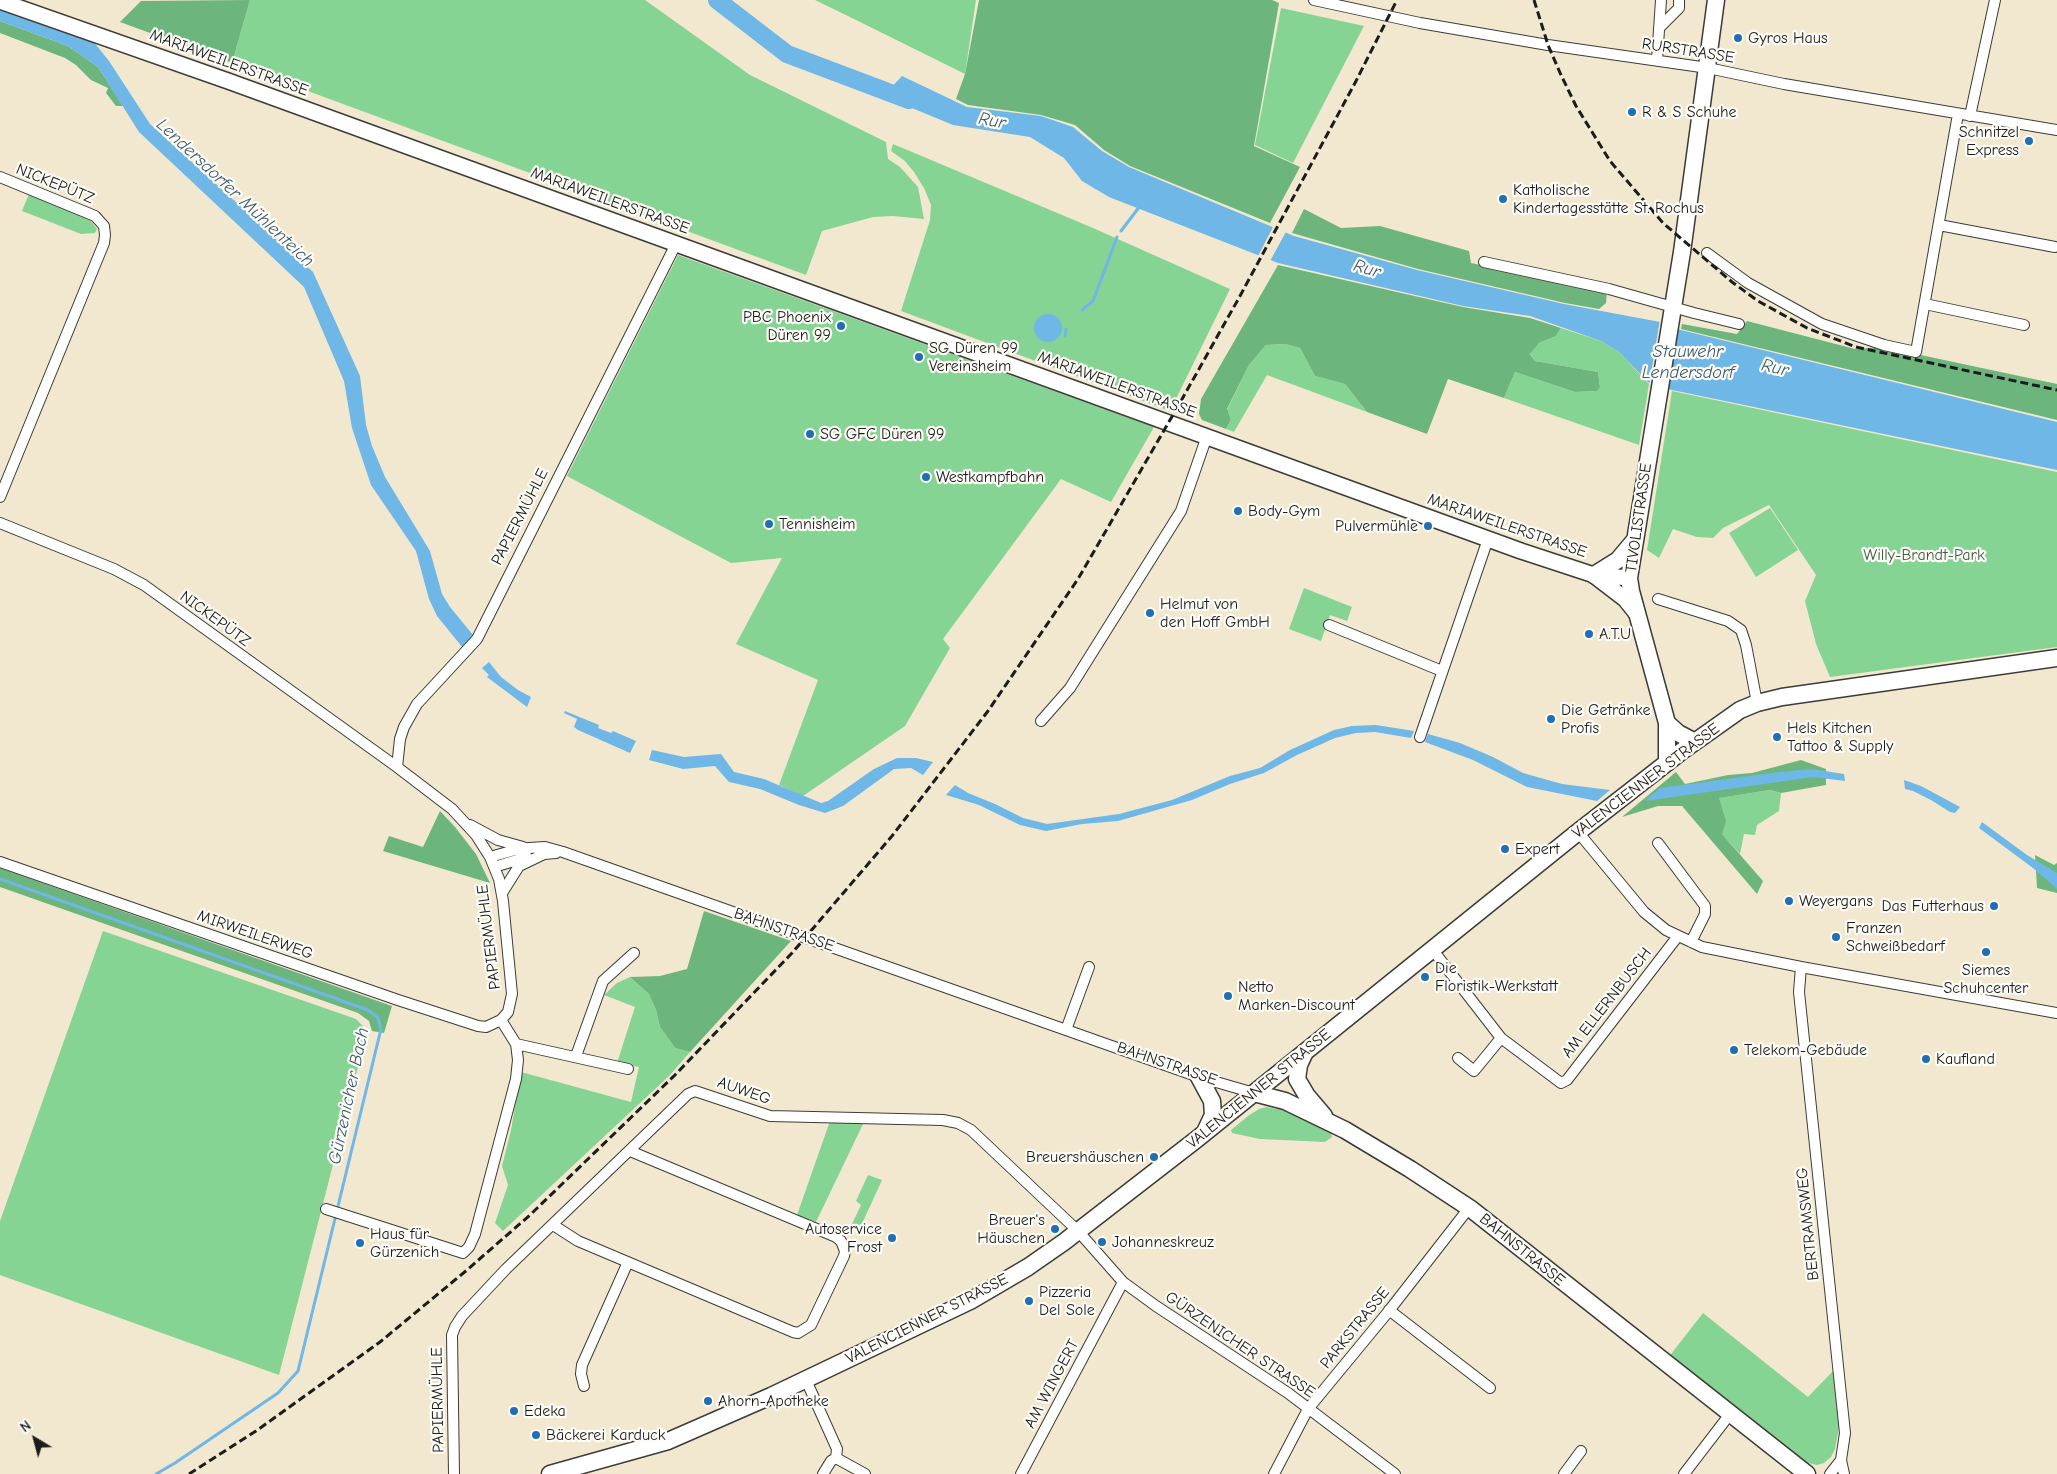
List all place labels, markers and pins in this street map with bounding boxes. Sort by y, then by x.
place label: Gyros Haus [1748,28,1828,48]
marker: Gyros Haus [1732,32,1744,44]
place label: R & S Schuhe [1642,102,1737,122]
marker: R & S Schuhe [1626,106,1638,118]
place label: Schnitzel Express [1959,122,2019,160]
marker: Schnitzel Express [2023,135,2035,147]
place label: Katholische Kindertagesstätte St. Rochus [1513,180,1704,218]
marker: Katholische Kindertagesstätte St. Rochus [1497,193,1509,205]
place label: PBC Phoenix Düren 99 [743,307,831,345]
marker: PBC Phoenix Düren 99 [835,320,847,332]
place label: SG Düren 99 Vereinsheim [929,338,1018,376]
marker: SG Düren 99 Vereinsheim [913,351,925,363]
place label: SG GFC Düren 99 [820,424,945,444]
marker: SG GFC Düren 99 [804,428,816,440]
place label: Westkampfbahn [936,467,1044,487]
marker: Westkampfbahn [920,471,932,483]
place label: Body-Gym [1248,501,1320,521]
marker: Body-Gym [1232,505,1244,517]
place label: Tennisheim [779,514,856,534]
place label: Pulvermühle [1335,516,1418,536]
marker: Tennisheim [763,518,775,530]
marker: Pulvermühle [1422,520,1434,532]
place label: Helmut von den Hoff GmbH [1160,594,1270,632]
marker: Helmut von den Hoff GmbH [1144,607,1156,619]
place label: A.T.U [1599,624,1631,644]
marker: A.T.U [1583,628,1595,640]
place label: Die Getränke Profis [1561,700,1651,738]
marker: Die Getränke Profis [1545,713,1557,725]
place label: Hels Kitchen Tattoo & Supply [1787,718,1893,756]
marker: Hels Kitchen Tattoo & Supply [1771,731,1783,743]
place label: Expert [1515,839,1560,859]
marker: Expert [1499,843,1511,855]
place label: Weyergans [1799,891,1873,911]
marker: Weyergans [1783,895,1795,907]
place label: Das Futterhaus [1882,896,1984,916]
marker: Das Futterhaus [1988,900,2000,912]
place label: Franzen Schweißbedarf [1846,918,1945,956]
marker: Franzen Schweißbedarf [1830,931,1842,943]
marker: Siemes Schuhcenter [1980,946,1992,958]
place label: Die Floristik-Werkstatt [1435,958,1558,996]
place label: Siemes Schuhcenter [1944,960,2028,998]
marker: Die Floristik-Werkstatt [1419,971,1431,983]
place label: Netto Marken-Discount [1238,977,1355,1015]
marker: Netto Marken-Discount [1222,990,1234,1002]
place label: Telekom-Gebäude [1744,1040,1867,1060]
marker: Telekom-Gebäude [1728,1044,1740,1056]
place label: Kaufland [1936,1049,1995,1069]
marker: Kaufland [1920,1053,1932,1065]
place label: Breuershäuschen [1026,1147,1144,1167]
marker: Breuershäuschen [1148,1151,1160,1163]
place label: Breuer's Häuschen [977,1210,1045,1248]
place label: Autoservice Frost [805,1219,882,1257]
marker: Breuer's Häuschen [1049,1223,1061,1235]
place label: Haus für Gürzenich [370,1224,439,1262]
marker: Autoservice Frost [886,1232,898,1244]
place label: Johanneskreuz [1112,1232,1214,1252]
marker: Johanneskreuz [1096,1236,1108,1248]
marker: Haus für Gürzenich [354,1237,366,1249]
place label: Pizzeria Del Sole [1039,1282,1095,1320]
marker: Pizzeria Del Sole [1023,1295,1035,1307]
place label: Ahorn-Apotheke [718,1391,829,1411]
marker: Ahorn-Apotheke [702,1395,714,1407]
place label: Edeka [524,1401,566,1421]
marker: Edeka [508,1405,520,1417]
place label: Bäckerei Karduck [546,1425,666,1445]
marker: Bäckerei Karduck [530,1429,542,1441]

